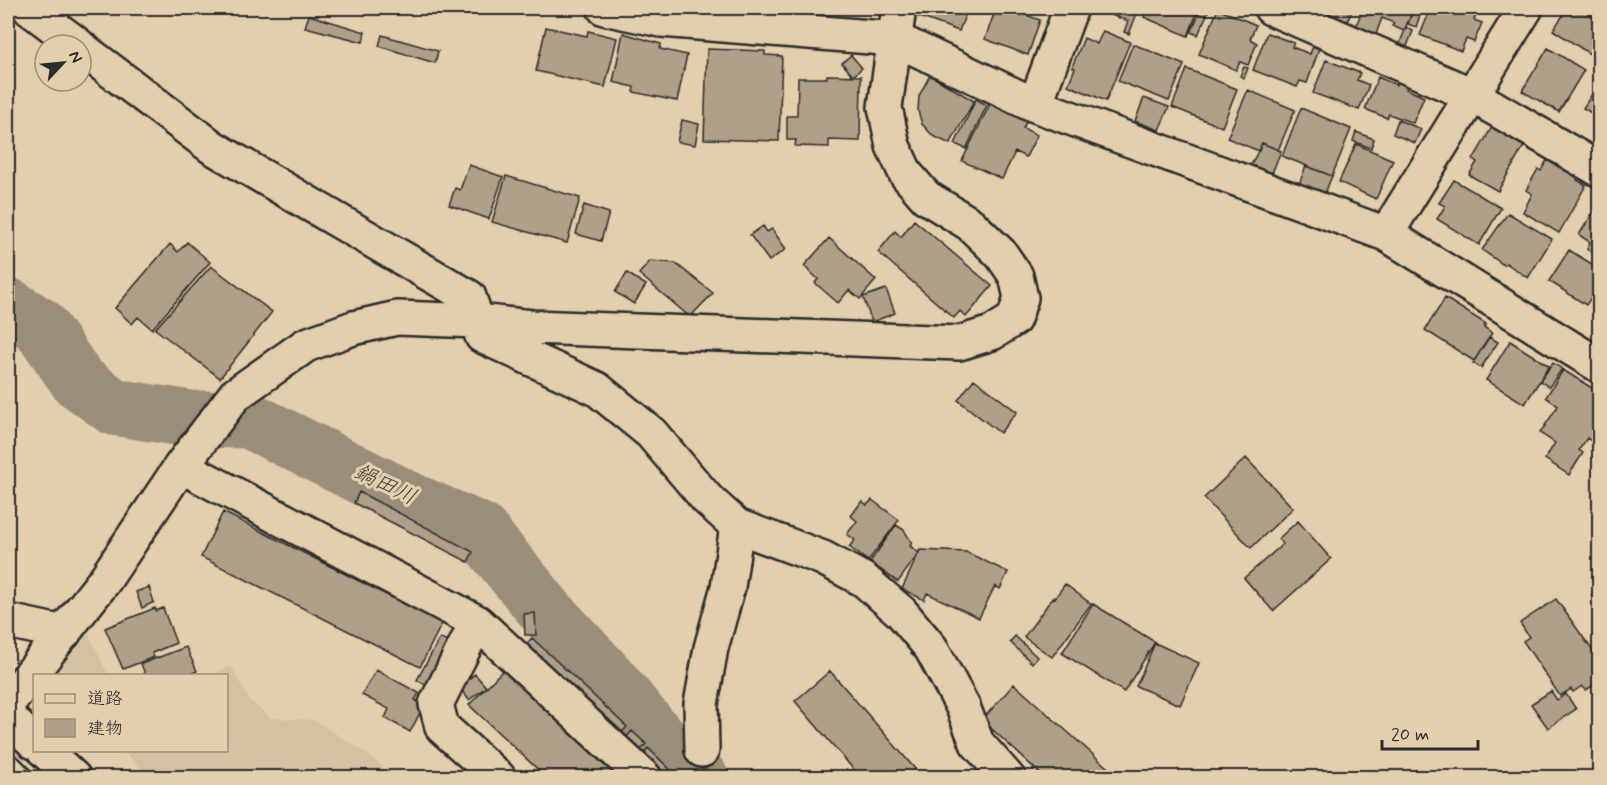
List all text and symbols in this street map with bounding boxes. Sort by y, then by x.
north arrow [33,33,93,93]
text: N [63,48,87,66]
water label: 鍋田川 [349,458,421,512]
legend [33,674,228,752]
text: 道路 [87,687,123,711]
scale bar [1382,713,1478,751]
text: 建物 [87,717,123,741]
text: 20 m [1391,723,1429,747]

